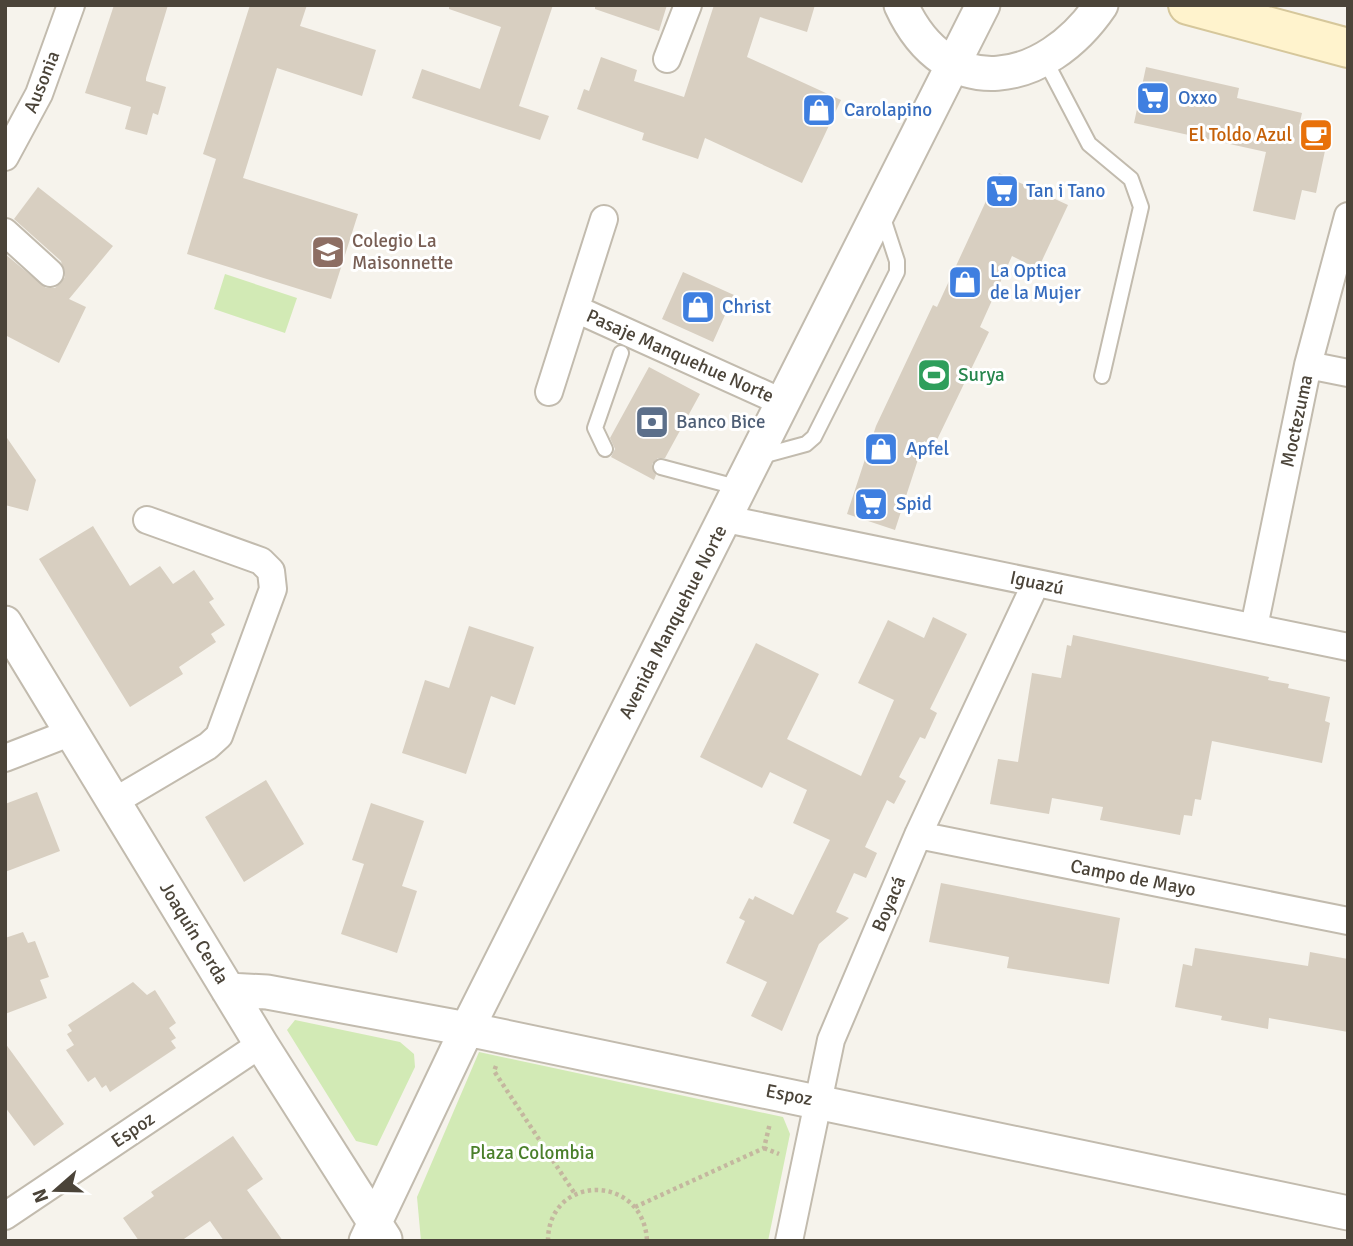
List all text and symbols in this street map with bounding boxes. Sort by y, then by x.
street label: Ausonia [19,47,65,117]
supermarket icon: Oxxo [1134,79,1172,117]
place label: Oxxo [1178,86,1217,110]
shop icon: Carolapino [800,91,838,129]
place label: Carolapino [844,98,932,122]
cafe icon: El Toldo Azul [1297,116,1335,154]
place label: El Toldo Azul [1188,123,1292,147]
supermarket icon: Tan i Tano [983,172,1021,210]
place label: Tan i Tano [1026,179,1105,203]
place label: Colegio La Maisonnette [352,229,453,275]
school or university icon: Colegio La Maisonnette [309,233,347,271]
place label: La Optica de la Mujer [990,259,1081,305]
shop icon: La Optica de la Mujer [946,263,984,301]
shop icon: Christ [679,288,717,326]
place label: Christ [722,295,772,319]
street label: Pasaje Manquehue Norte [583,304,777,408]
sports icon: Surya [915,356,953,394]
place label: Surya [958,363,1005,387]
street label: Moctezuma [1276,373,1318,469]
bank icon: Banco Bice [633,403,671,441]
place label: Banco Bice [676,410,765,434]
shop icon: Apfel [862,430,900,468]
place label: Apfel [906,437,949,461]
supermarket icon: Spid [852,485,890,523]
place label: Spid [896,492,932,516]
street label: Avenida Manquehue Norte [614,521,732,723]
street label: Iguazú [1008,566,1066,600]
street label: Campo de Mayo [1068,854,1198,902]
street label: Boyacá [867,873,911,935]
street label: Joaquín Cerda [154,877,234,989]
street label: Espoz [764,1079,814,1111]
street label: Espoz [107,1107,159,1153]
park label: Plaza Colombia [470,1141,594,1165]
north arrow [21,1155,91,1225]
text: N [27,1185,55,1206]

